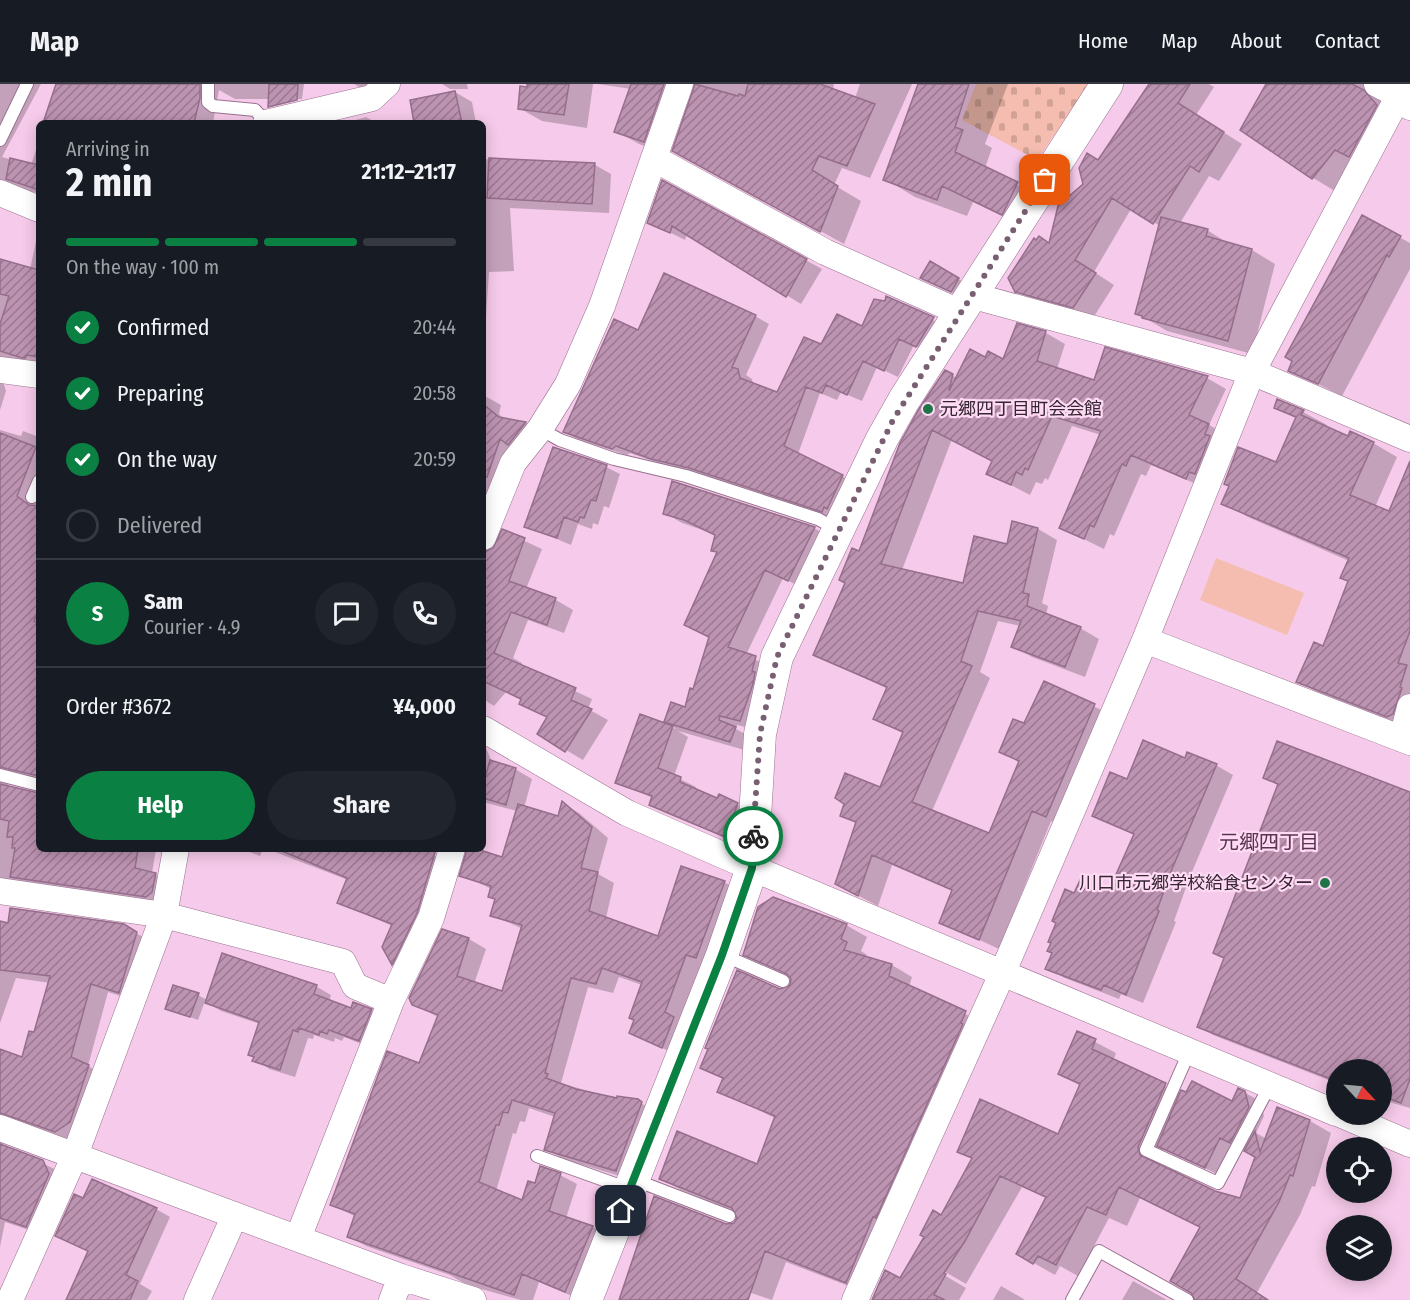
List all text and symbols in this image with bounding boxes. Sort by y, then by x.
text: Map [30,25,79,58]
text: Home [1078,28,1128,54]
text: Map [1161,28,1198,54]
text: About [1231,28,1282,54]
text: Contact [1315,28,1380,54]
text: Arriving in [66,137,150,161]
pin [1019,154,1070,205]
text: 21:12–21:17 [362,158,456,185]
text: 2 min [66,160,152,206]
icon: bag [1028,163,1061,196]
text: On the way · 100 m [66,255,219,279]
icon: check [66,311,99,344]
text: Confirmed [117,314,210,341]
text: 20:44 [413,315,456,339]
icon: check [66,377,99,410]
text: Preparing [117,380,203,407]
text: 20:58 [413,381,456,405]
place label: 元郷四丁目町会会館 [940,398,1102,420]
marker: 元郷四丁目町会会館 [921,402,935,416]
icon: check [66,443,99,476]
text: On the way [117,446,217,473]
text: 20:59 [414,447,456,471]
text: Delivered [117,512,202,539]
button: chat [315,582,378,645]
button: phone [393,582,456,645]
text: Sam [144,588,183,615]
text: S [92,600,103,627]
text: Courier · 4.9 [144,615,240,639]
text: Order #3672 [66,693,171,720]
text: ¥4,000 [393,693,456,720]
button: Help [66,771,255,840]
button: Share [267,771,456,840]
courier [723,806,783,866]
icon: bike [737,820,770,853]
district label: 元郷四丁目 [1219,830,1319,854]
place label: 川口市元郷学校給食センター [1079,872,1313,894]
marker: 川口市元郷学校給食センター [1318,876,1332,890]
north arrow [1326,1059,1392,1125]
map controls [1326,1059,1392,1281]
button: locate [1326,1137,1392,1203]
pin [595,1185,646,1236]
icon: home [604,1194,637,1227]
button: layers [1326,1215,1392,1281]

